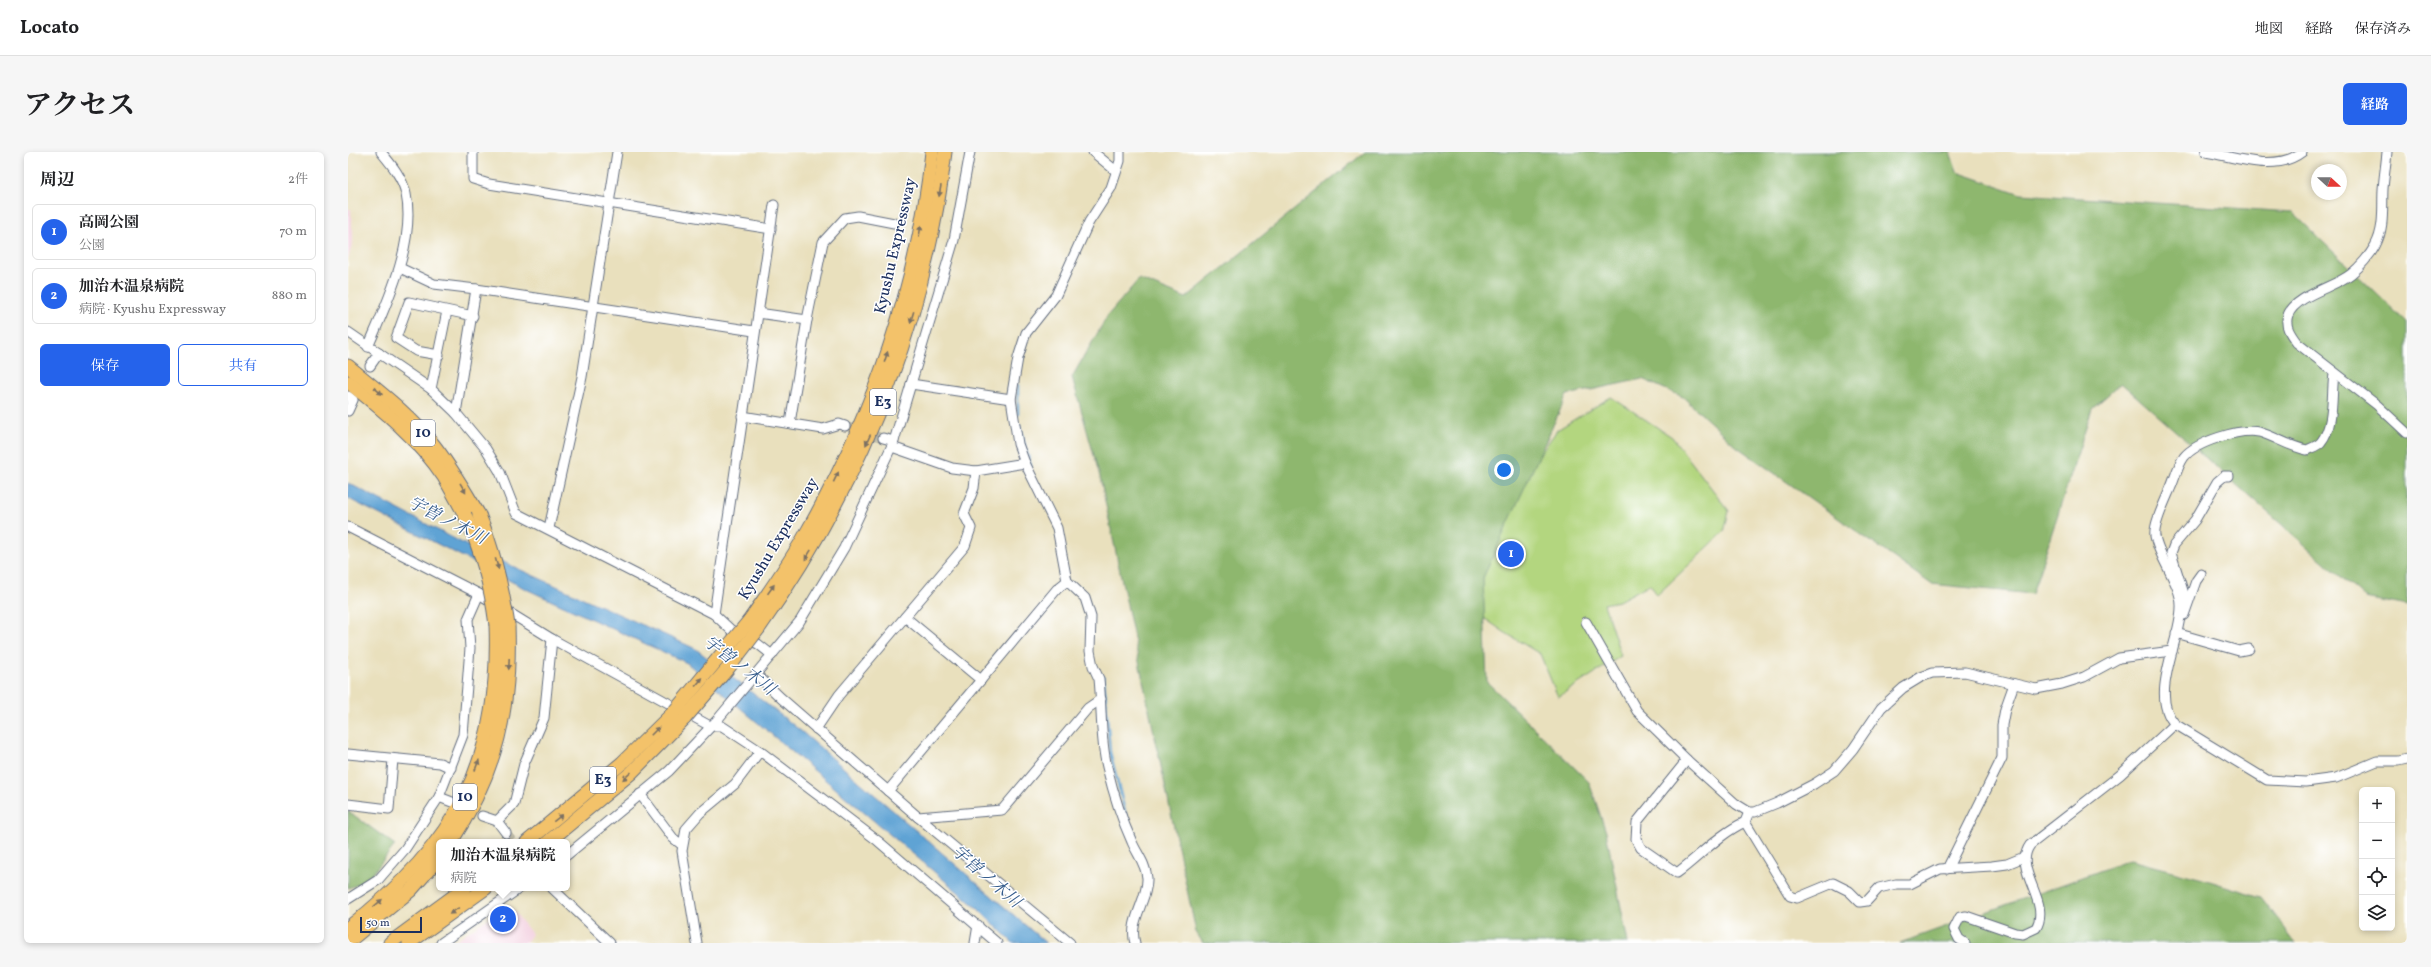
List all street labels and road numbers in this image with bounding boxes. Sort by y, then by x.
street label: Kyushu Expressway [870,175,922,316]
road number: E3 [870,389,896,415]
road number: 10 [411,420,435,446]
street label: Kyushu Expressway [734,473,824,604]
road number: E3 [590,767,616,793]
road number: 10 [453,784,477,810]

